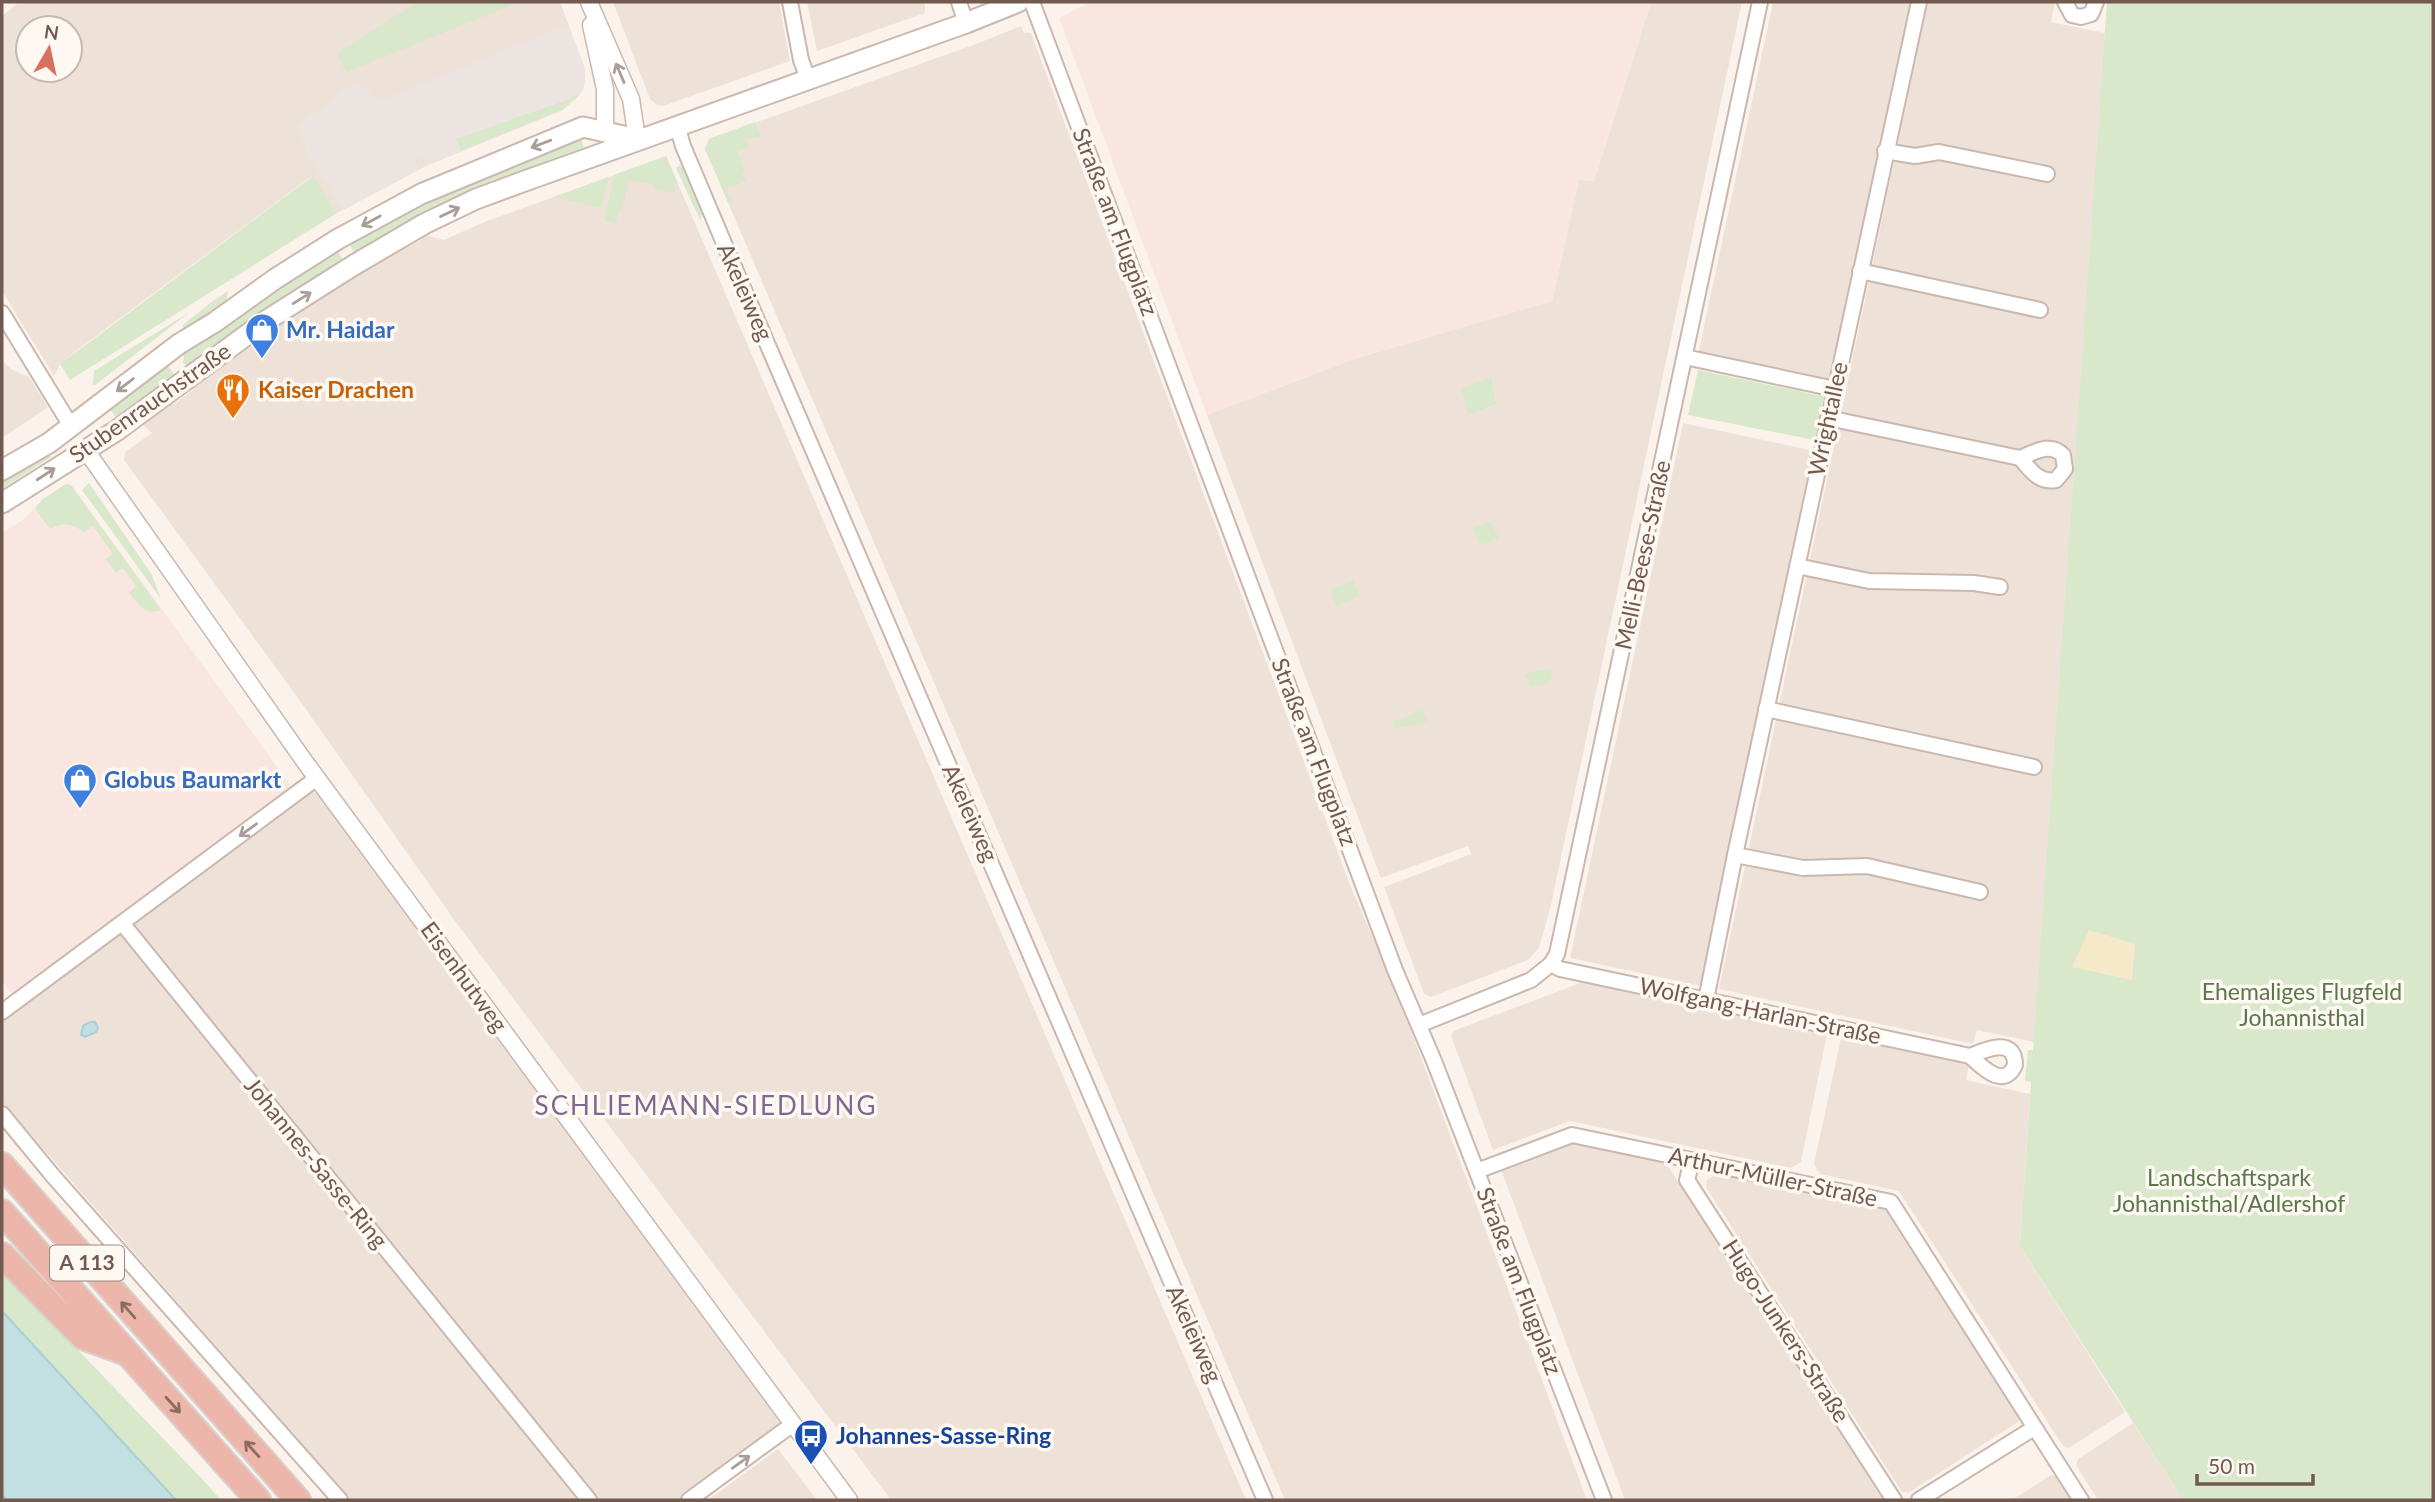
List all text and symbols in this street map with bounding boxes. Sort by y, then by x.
north arrow [14,14,84,84]
text: N [43,19,61,44]
one-way arrow [613,63,626,85]
street label: Straße am Flugplatz [1067,124,1165,319]
one-way arrow [530,138,552,151]
one-way arrow [439,205,460,218]
one-way arrow [361,215,382,228]
street label: Akeleiweg [712,238,780,345]
one-way arrow [291,291,311,305]
shop icon: Mr. Haidar [243,311,281,360]
place label: Mr. Haidar [286,315,395,343]
street label: Stubenrauchstraße [63,336,235,468]
street label: Wrightallee [1801,359,1853,479]
restaurant icon: Kaiser Drachen [214,371,252,420]
place label: Kaiser Drachen [258,375,414,403]
one-way arrow [116,377,135,392]
street label: Melli-Beese-Straße [1608,457,1676,652]
one-way arrow [36,466,55,481]
street label: Straße am Flugplatz [1266,654,1364,849]
street label: Akeleiweg [937,759,1005,866]
shop icon: Globus Baumarkt [61,761,99,810]
place label: Globus Baumarkt [104,765,282,793]
one-way arrow [239,822,258,837]
street label: Eisenhutweg [415,916,514,1037]
street label: Wolfgang-Harlan-Straße [1637,971,1884,1049]
park label: Ehemaliges Flugfeld Johannisthal [2202,977,2402,1031]
street label: Johannes-Sasse-Ring [239,1071,394,1254]
district label: SCHLIEMANN-SIEDLUNG [535,1089,877,1121]
street label: Arthur-Müller-Straße [1666,1140,1880,1212]
park label: Landschaftspark Johannisthal/Adlershof [2113,1163,2345,1217]
street label: Straße am Flugplatz [1471,1183,1569,1378]
street label: Hugo-Junkers-Straße [1717,1234,1856,1427]
road number: A 113 [50,1246,124,1280]
street label: Akeleiweg [1161,1280,1229,1387]
one-way arrow [120,1301,136,1319]
one-way arrow [165,1396,181,1414]
bus stop icon: Johannes-Sasse-Ring [792,1417,830,1466]
place label: Johannes-Sasse-Ring [836,1421,1051,1449]
one-way arrow [244,1441,260,1459]
scale bar [2197,1442,2312,1486]
text: 50 m [2208,1453,2255,1478]
one-way arrow [731,1455,750,1469]

